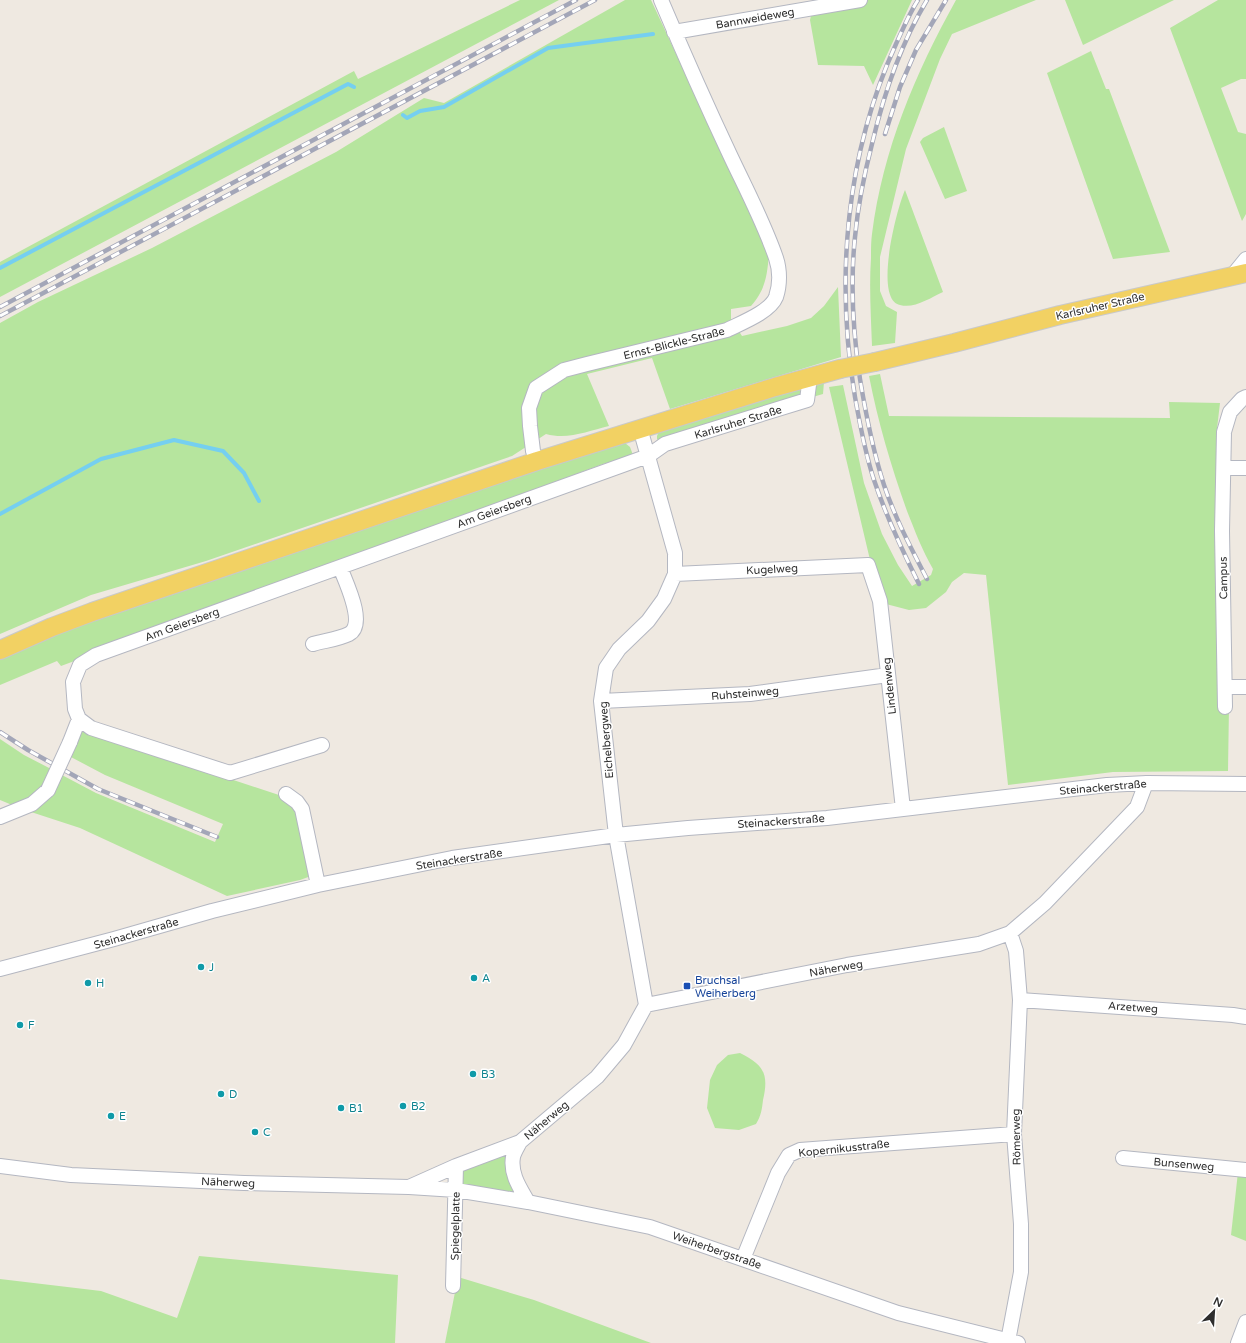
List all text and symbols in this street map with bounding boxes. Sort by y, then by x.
street label: Bannweideweg [715,5,795,32]
street label: Karlsruher Straße [1054,290,1146,323]
street label: Ernst-Blickle-Straße [622,325,726,362]
street label: Karlsruher Straße [693,403,783,442]
street label: Am Geiersberg [455,492,533,531]
street label: Campus [1217,556,1230,600]
street label: Kugelweg [746,562,798,577]
street label: Am Geiersberg [143,605,221,644]
street label: Lindenweg [880,657,899,715]
street label: Ruhsteinweg [711,684,780,703]
street label: Eichelbergweg [597,701,616,779]
street label: Steinackerstraße [1059,777,1147,798]
street label: Steinackerstraße [737,812,825,831]
street label: Steinackerstraße [415,846,503,873]
street label: Steinackerstraße [92,915,180,952]
street label: Näherweg [808,957,864,980]
place label: J [209,961,214,974]
marker: J [196,962,206,972]
place label: A [482,972,490,985]
marker: A [469,973,479,983]
place label: Bruchsal Weiherberg [695,974,756,1000]
place label: H [96,977,104,990]
marker: H [83,978,93,988]
marker: Bruchsal Weiherberg [682,981,692,991]
street label: Arzetweg [1108,999,1158,1016]
place label: F [28,1019,35,1032]
marker: F [15,1020,25,1030]
place label: B3 [481,1068,496,1081]
marker: B3 [468,1069,478,1079]
place label: D [229,1088,237,1101]
marker: D [216,1089,226,1099]
street label: Näherweg [521,1098,571,1143]
place label: B2 [411,1100,426,1113]
marker: B2 [398,1101,408,1111]
place label: B1 [349,1102,364,1115]
marker: B1 [336,1103,346,1113]
street label: Römerweg [1010,1108,1023,1166]
place label: E [119,1110,126,1123]
marker: E [106,1111,116,1121]
place label: C [263,1126,271,1139]
marker: C [250,1127,260,1137]
street label: Kopernikusstraße [798,1137,890,1160]
street label: Bunsenweg [1153,1155,1215,1174]
street label: Näherweg [201,1175,255,1190]
street label: Spiegelplatte [448,1192,463,1261]
street label: Weiherbergstraße [670,1229,763,1272]
north arrow [1194,1291,1234,1331]
text: N [1211,1295,1225,1310]

